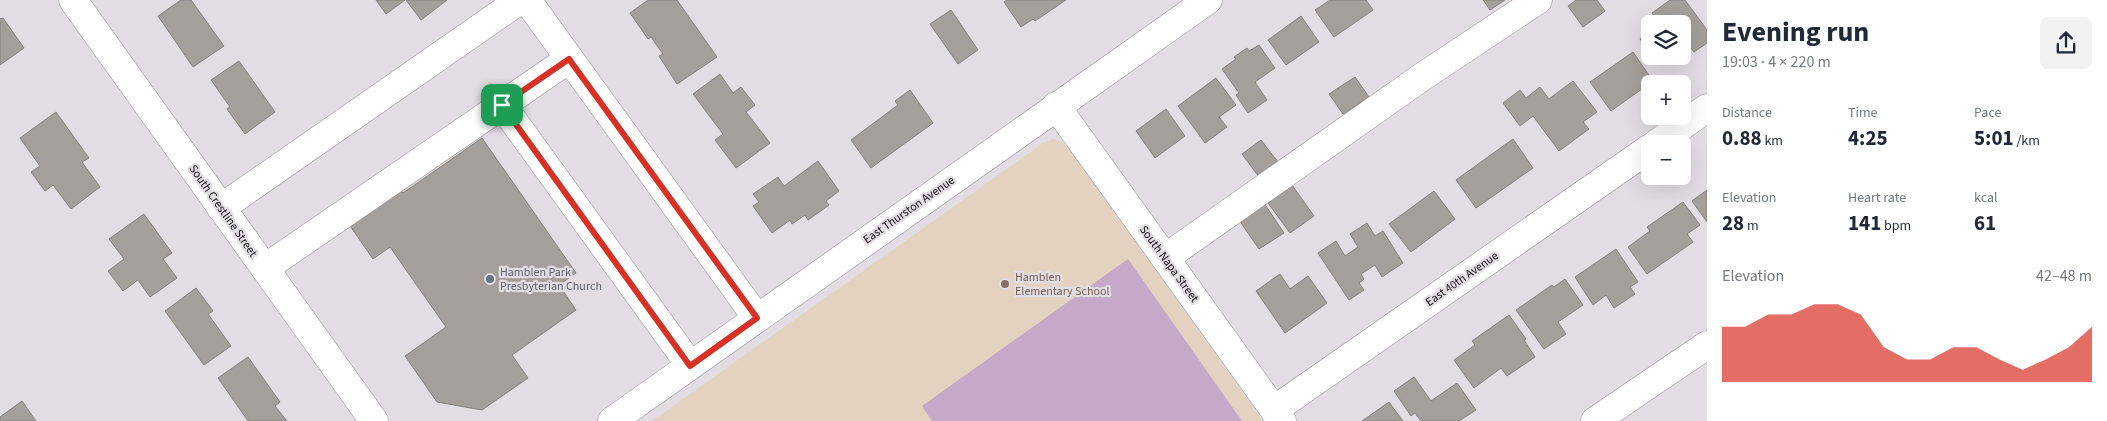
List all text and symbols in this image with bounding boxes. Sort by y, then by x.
text: Evening run [1722,12,1869,52]
map controls [1641,15,1691,185]
button: layers [1641,15,1691,65]
button: share [2040,17,2092,69]
text: 19:03 · 4 × 220 m [1722,51,1831,73]
button: + [1641,75,1691,125]
pin [481,84,523,126]
icon: arrive [488,91,516,119]
text: Distance [1722,103,1772,123]
text: Time [1848,103,1878,123]
text: Pace [1974,103,2001,123]
text: 0.88 [1722,123,1762,153]
text: 4:25 [1848,123,1888,153]
text: 5:01 [1974,123,2014,153]
text: km [1762,131,1783,151]
text: /km [2014,131,2040,151]
button: − [1641,135,1691,185]
street label: South Crestline Street [185,161,261,261]
street label: East Thurston Avenue [860,172,958,248]
text: Elevation [1722,188,1777,208]
text: Heart rate [1848,188,1906,208]
text: kcal [1974,188,1998,208]
text: 28 [1722,208,1744,238]
text: 141 [1848,208,1881,238]
text: 61 [1974,208,1996,238]
text: m [1744,216,1759,236]
text: bpm [1881,216,1911,236]
street label: South Napa Street [1135,222,1203,306]
street label: East 40th Avenue [1422,247,1502,310]
place label: Hamblen Park Presbyterian Church [500,264,602,295]
text: Elevation [1722,265,1784,287]
text: 42–48 m [2036,265,2092,287]
place label: Hamblen Elementary School [1015,269,1110,300]
marker: Hamblen Park Presbyterian Church [484,273,496,285]
marker: Hamblen Elementary School [999,278,1011,290]

